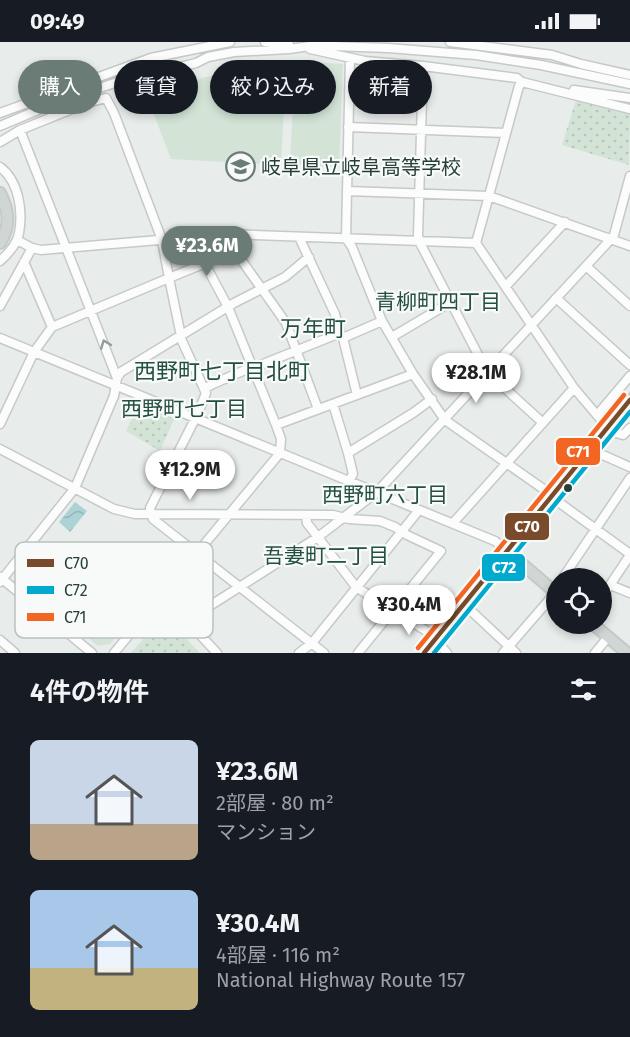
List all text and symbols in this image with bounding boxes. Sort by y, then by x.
text: 09:49 [30,8,84,35]
chip: 購入 [18,60,102,114]
chip: 賃貸 [114,60,198,114]
chip: 絞り込み [210,60,336,114]
chip: 新着 [348,60,432,114]
school or university icon: 岐阜県立岐阜高等学校 [224,151,256,183]
place label: 岐阜県立岐阜高等学校 [261,155,461,179]
pin: ¥23.6M [158,226,256,277]
text: ¥23.6M [175,233,239,257]
district label: 青柳町四丁目 [375,289,501,315]
district label: 万年町 [280,315,346,342]
one-way arrow [100,340,112,351]
pin: ¥28.1M [427,353,525,404]
district label: 西野町七丁目北町 [134,358,310,385]
text: ¥28.1M [446,360,506,384]
district label: 西野町七丁目 [121,396,247,422]
line badge: C71 [555,437,601,466]
text: C71 [566,442,590,461]
pin: ¥12.9M [141,450,239,501]
text: ¥12.9M [159,457,221,481]
district label: 西野町六丁目 [322,482,448,508]
unlabelled marker [562,482,574,494]
line badge: C70 [504,512,550,541]
text: C70 [514,517,540,536]
legend [15,542,213,638]
district label: 吾妻町二丁目 [263,543,389,569]
line badge: C72 [481,553,526,582]
text: C70 [64,554,89,573]
text: C72 [492,558,516,577]
map controls [546,568,612,634]
button: locate [546,568,612,634]
text: C72 [64,581,88,600]
pin: ¥30.4M [360,585,458,636]
text: ¥30.4M [377,592,441,616]
text: C71 [64,608,87,627]
icon: filters [567,673,600,706]
text: 4件の物件 [30,677,149,708]
text: ¥23.6M [216,756,298,787]
icon: home [78,764,150,836]
text: 2部屋 · 80 m² [216,791,334,815]
text: マンション [216,820,316,844]
text: ¥30.4M [216,908,300,939]
icon: home [78,914,150,986]
text: 4部屋 · 116 m² [216,943,340,967]
text: National Highway Route 157 [216,968,465,992]

